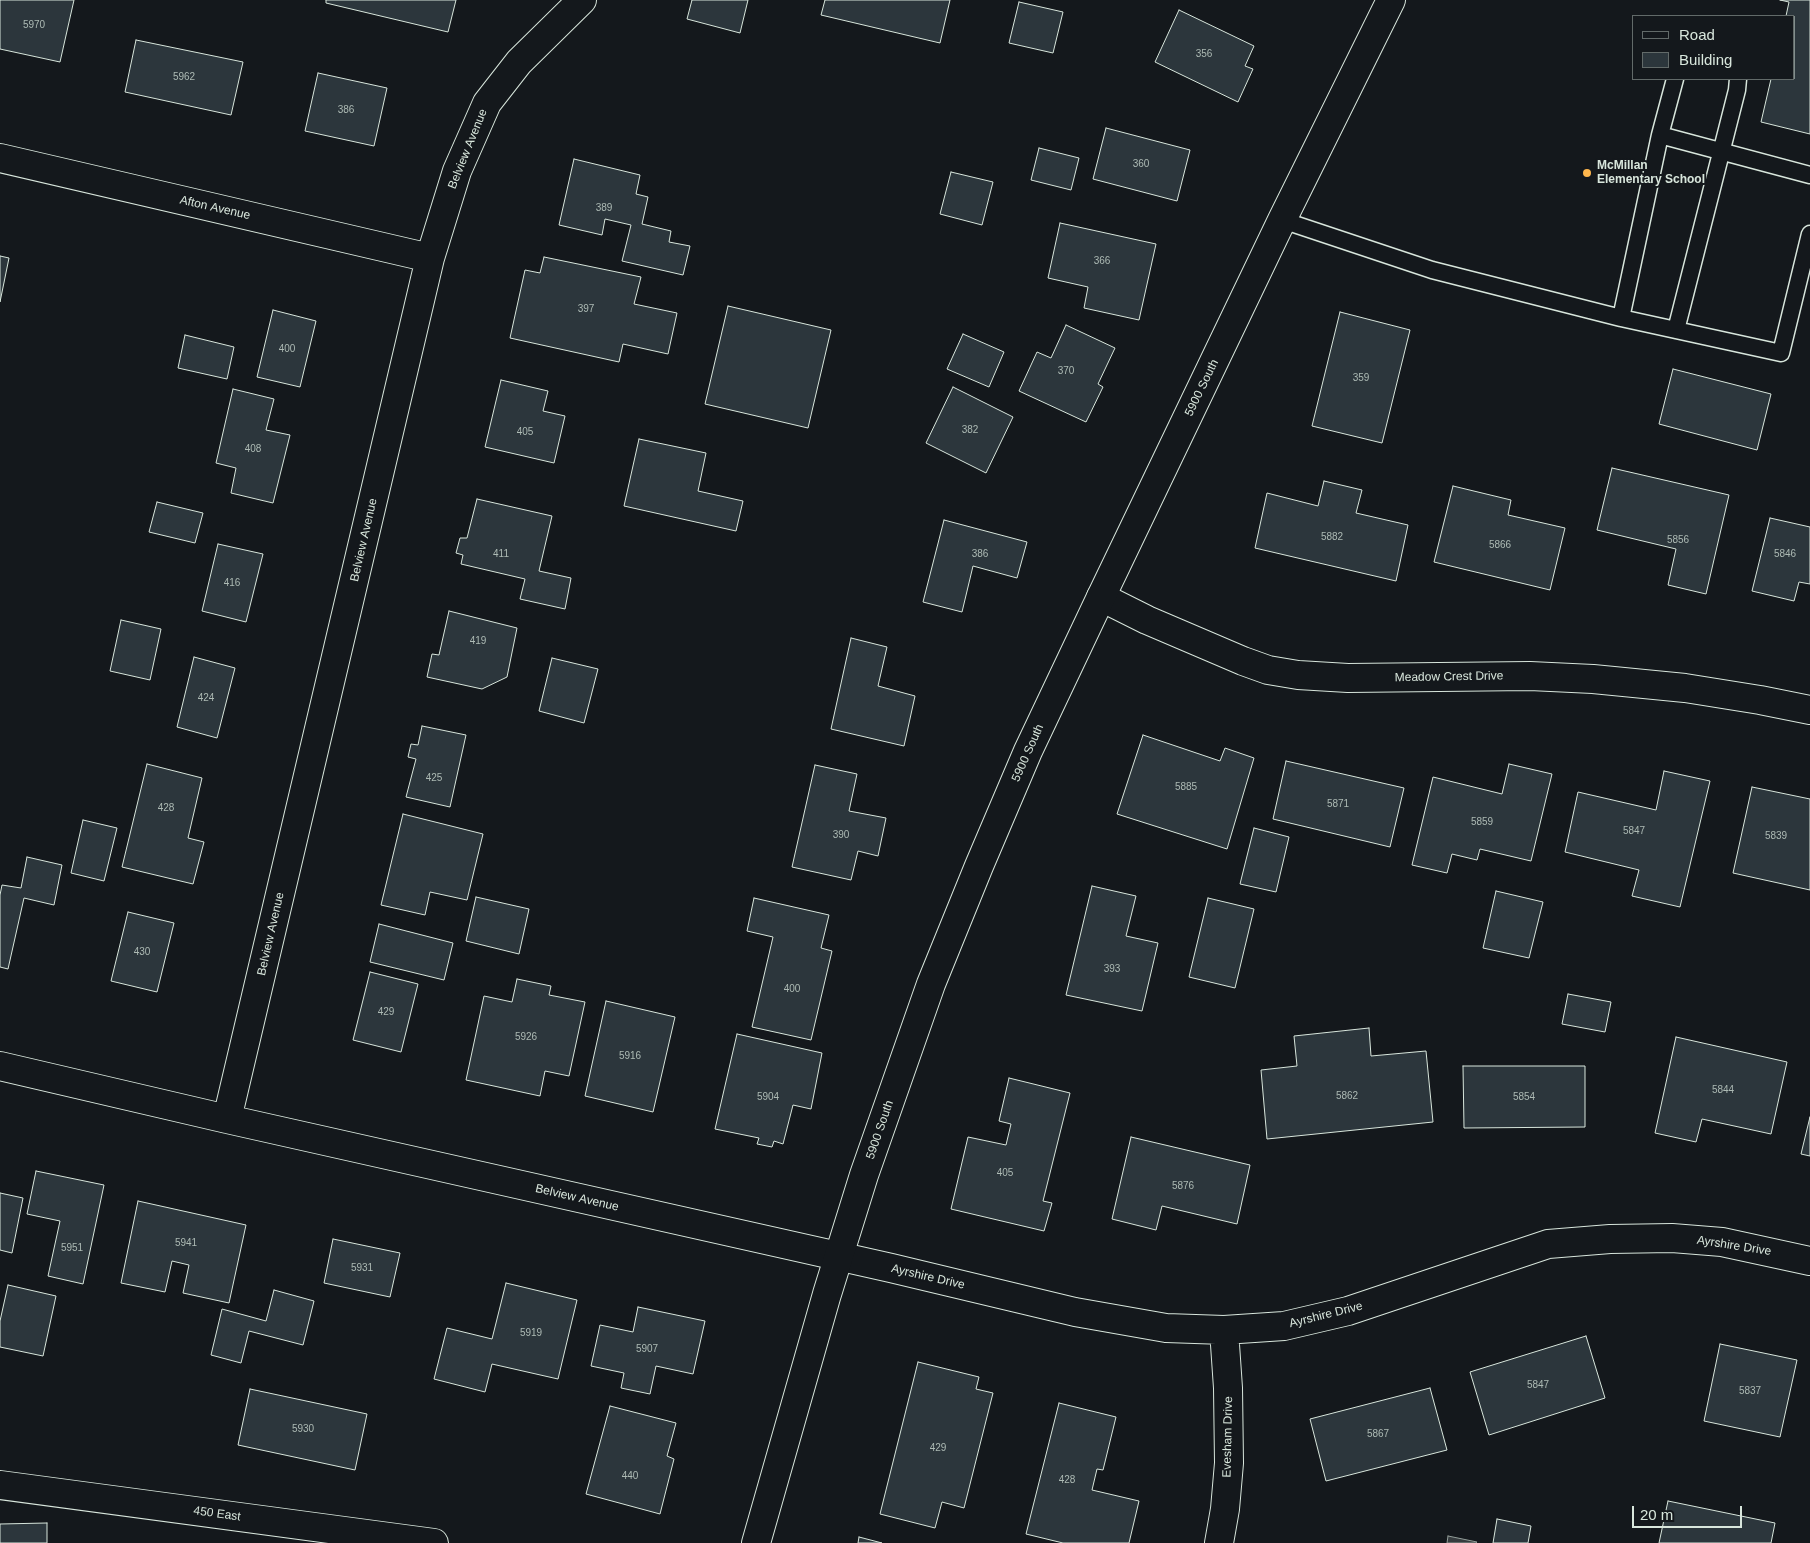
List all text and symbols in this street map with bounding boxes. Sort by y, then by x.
legend [1632,15,1795,80]
house number: 5970 [23,19,45,31]
text: Road [1679,26,1715,43]
house number: 356 [1196,48,1212,60]
text: Building [1679,51,1732,68]
house number: 5962 [173,71,195,83]
house number: 386 [338,104,354,116]
street label: Belview Avenue [445,107,491,191]
house number: 360 [1133,158,1149,170]
place label: McMillan Elementary School [1597,159,1705,187]
marker: McMillan Elementary School [1581,167,1593,179]
street label: Afton Avenue [178,193,252,223]
house number: 389 [596,202,612,214]
house number: 366 [1094,255,1110,267]
house number: 397 [578,303,594,315]
house number: 400 [279,343,295,355]
street label: 5900 South [1182,357,1222,419]
house number: 370 [1058,365,1074,377]
house number: 359 [1353,372,1369,384]
house number: 382 [962,424,978,436]
house number: 405 [517,426,533,438]
house number: 408 [245,443,261,455]
street label: Belview Avenue [347,497,381,583]
house number: 5882 [1321,531,1343,543]
house number: 5856 [1667,534,1689,546]
house number: 5866 [1489,539,1511,551]
house number: 411 [493,548,509,560]
house number: 386 [972,548,988,560]
house number: 5846 [1774,548,1796,560]
house number: 416 [224,577,240,589]
house number: 419 [470,635,486,647]
street label: Meadow Crest Drive [1395,669,1503,685]
house number: 424 [198,692,214,704]
street label: 5900 South [1009,722,1047,784]
house number: 425 [426,772,442,784]
house number: 5885 [1175,781,1197,793]
house number: 5871 [1327,798,1349,810]
house number: 428 [158,802,174,814]
house number: 5859 [1471,816,1493,828]
house number: 5847 [1623,825,1645,837]
house number: 390 [833,829,849,841]
house number: 5839 [1765,830,1787,842]
street label: Belview Avenue [254,891,288,977]
house number: 430 [134,946,150,958]
house number: 393 [1104,963,1120,975]
house number: 400 [784,983,800,995]
house number: 429 [378,1006,394,1018]
house number: 5926 [515,1031,537,1043]
house number: 5916 [619,1050,641,1062]
house number: 5844 [1712,1084,1734,1096]
house number: 5862 [1336,1090,1358,1102]
house number: 5904 [757,1091,779,1103]
house number: 5854 [1513,1091,1535,1103]
street label: 5900 South [863,1099,897,1161]
house number: 405 [997,1167,1013,1179]
house number: 5876 [1172,1180,1194,1192]
street label: Belview Avenue [534,1181,620,1215]
street label: Ayrshire Drive [1696,1233,1772,1259]
house number: 5941 [175,1237,197,1249]
house number: 5951 [61,1242,83,1254]
house number: 5931 [351,1262,373,1274]
street label: Ayrshire Drive [890,1262,966,1292]
street label: Ayrshire Drive [1288,1299,1364,1331]
house number: 5919 [520,1327,542,1339]
house number: 5907 [636,1343,658,1355]
house number: 5847 [1527,1379,1549,1391]
house number: 5837 [1739,1385,1761,1397]
street label: Evesham Drive [1220,1396,1236,1478]
house number: 5930 [292,1423,314,1435]
house number: 5867 [1367,1428,1389,1440]
house number: 429 [930,1442,946,1454]
house number: 440 [622,1470,638,1482]
house number: 428 [1059,1474,1075,1486]
scale bar [1635,1496,1745,1528]
street label: 450 East [193,1504,241,1524]
text: 20 m [1640,1506,1673,1523]

